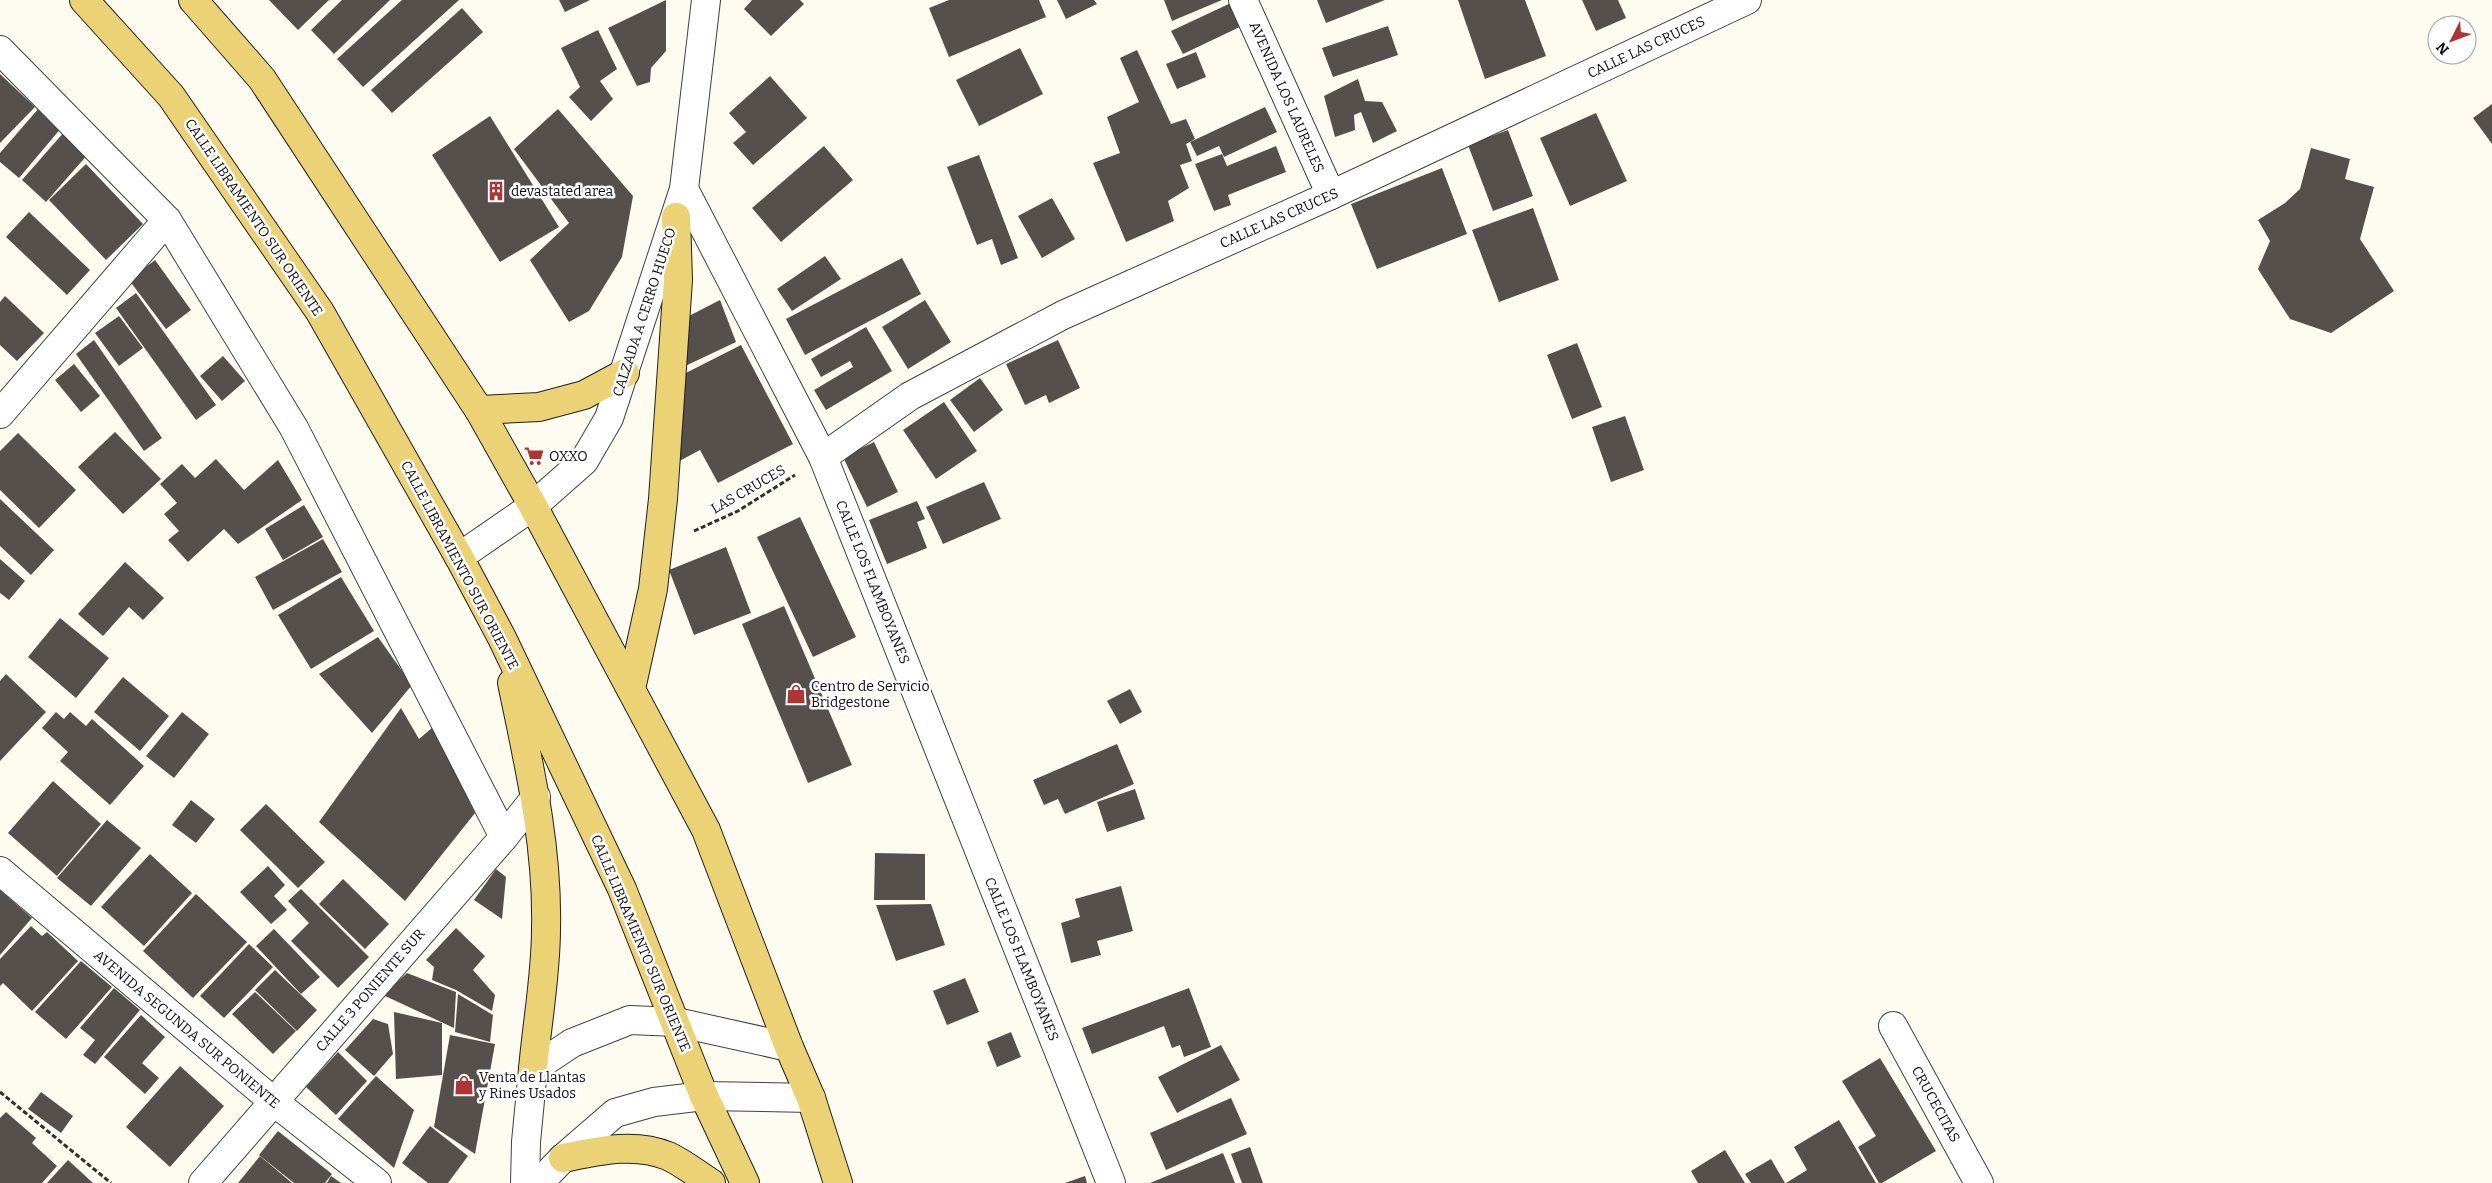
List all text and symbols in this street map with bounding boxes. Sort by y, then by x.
street label: CALLE LAS CRUCES [1585,13,1708,82]
north arrow [2427,15,2477,65]
street label: AVENIDA LOS LAURELES [1246,19,1328,175]
text: N [2433,39,2453,58]
street label: CALLE LIBRAMIENTO SUR ORIENTE [181,115,326,319]
building icon: devastated area [485,180,507,202]
place label: devastated area [511,183,614,200]
street label: CALLE LAS CRUCES [1217,185,1341,252]
street label: CALZADA A CERRO HUECO [609,226,680,399]
supermarket icon: OXXO [523,445,545,467]
place label: OXXO [549,448,588,465]
street label: CALLE LIBRAMIENTO SUR ORIENTE [397,458,522,673]
street label: LAS CRUCES [708,461,788,518]
street label: CALLE LOS FLAMBOYANES [832,498,913,666]
place label: Centro de Servicio Bridgestone [811,678,930,711]
shop icon: Centro de Servicio Bridgestone [785,683,807,705]
street label: CALLE LIBRAMIENTO SUR ORIENTE [587,832,694,1054]
street label: CALLE LOS FLAMBOYANES [981,875,1062,1043]
street label: CALLE 3 PONIENTE SUR [312,925,428,1055]
street label: AVENIDA SEGUNDA SUR PONIENTE [90,947,283,1112]
street label: CRUCECITAS [1908,1063,1963,1145]
place label: Venta de Llantas y Rines Usados [478,1069,586,1102]
shop icon: Venta de Llantas y Rines Usados [453,1074,475,1096]

